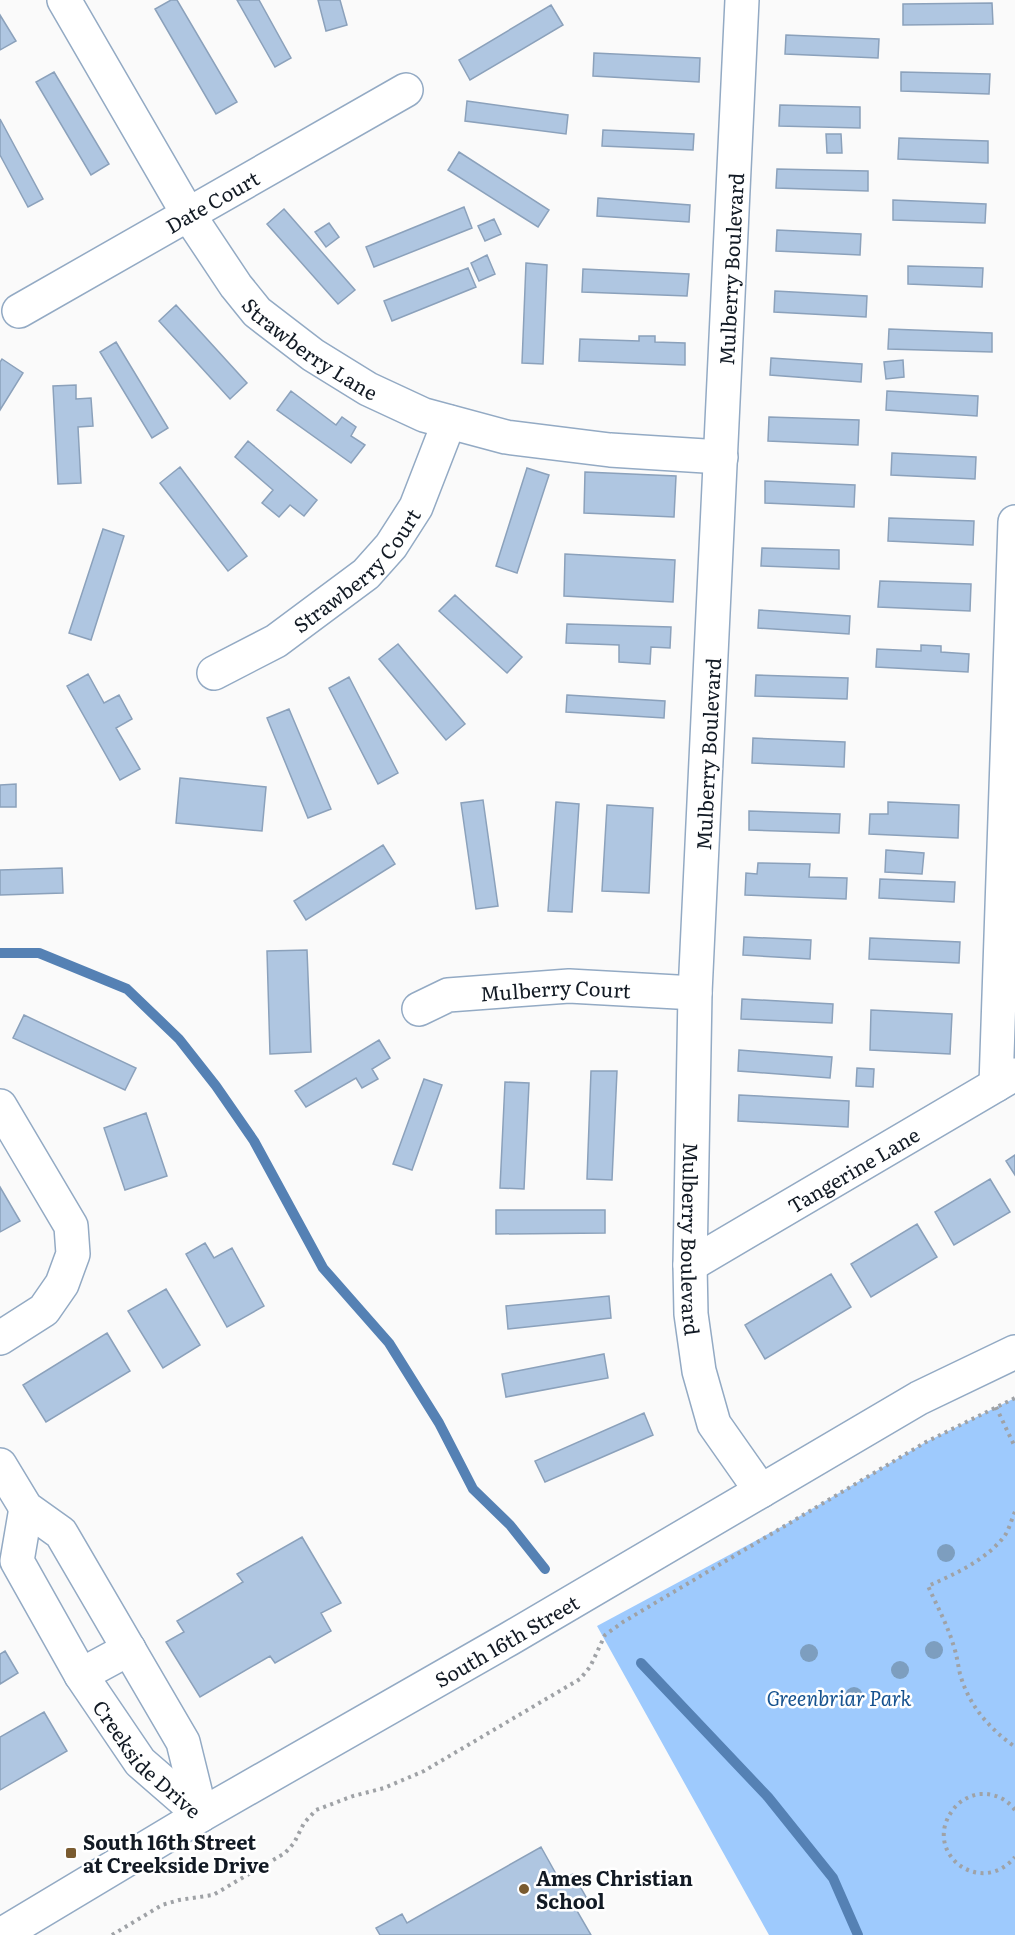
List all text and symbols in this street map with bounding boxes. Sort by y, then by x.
street label: Date Court [159,162,264,240]
street label: Mulberry Boulevard [710,172,750,366]
street label: Strawberry Lane [236,291,383,407]
street label: Strawberry Court [286,502,427,639]
street label: Mulberry Boulevard [687,657,727,851]
street label: Mulberry Court [479,971,632,1008]
street label: Tangerine Lane [781,1119,925,1220]
street label: Mulberry Boulevard [675,1142,709,1337]
street label: South 16th Street [428,1586,584,1694]
park label: Greenbriar Park [766,1682,912,1712]
street label: Creekside Drive [87,1693,209,1824]
place label: South 16th Street at Creekside Drive [83,1826,269,1879]
marker: South 16th Street at Creekside Drive [64,1846,78,1860]
place label: Ames Christian School [536,1862,693,1915]
marker: Ames Christian School [517,1882,531,1896]

